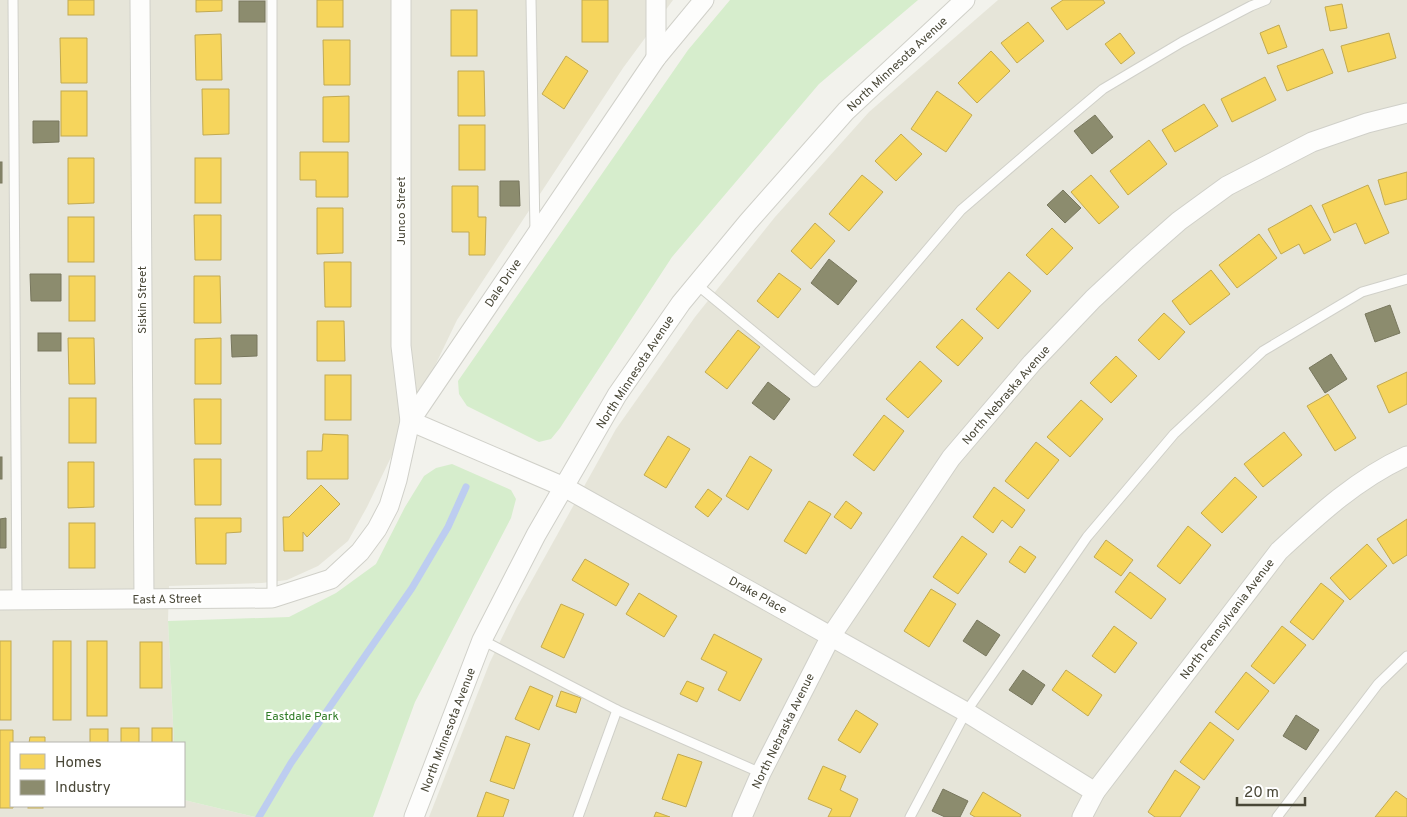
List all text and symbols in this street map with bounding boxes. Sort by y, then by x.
street label: North Minnesota Avenue [844,14,951,116]
street label: Junco Street [394,177,410,245]
street label: Dale Drive [482,256,526,311]
street label: Siskin Street [135,266,151,334]
street label: North Minnesota Avenue [593,313,679,432]
street label: North Nebraska Avenue [959,343,1054,449]
street label: North Pennsylvania Avenue [1177,556,1279,683]
street label: Drake Place [726,573,789,618]
street label: East A Street [132,591,202,609]
street label: North Minnesota Avenue [418,666,480,795]
street label: North Nebraska Avenue [749,671,819,792]
park label: Eastdale Park [265,709,339,725]
legend [10,742,185,807]
text: Homes [55,754,102,773]
scale bar [1237,774,1304,806]
text: Industry [55,779,111,798]
text: 20 m [1244,784,1279,803]

